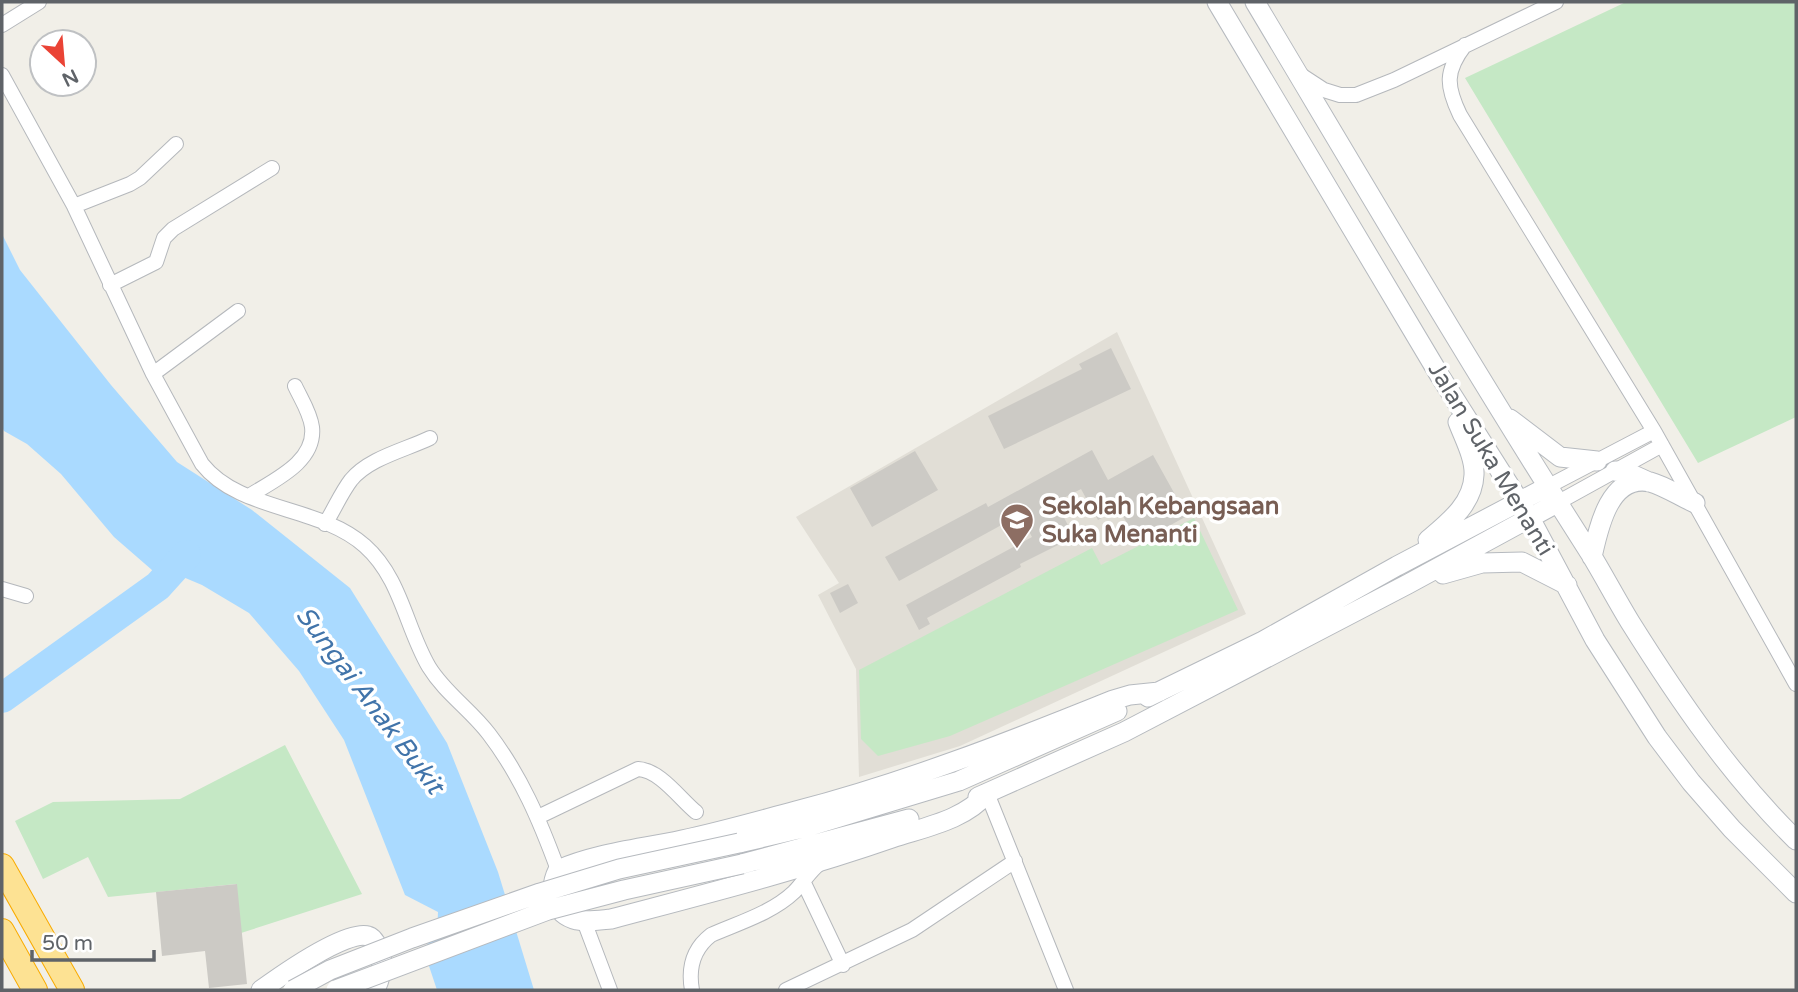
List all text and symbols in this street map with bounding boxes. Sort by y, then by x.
north arrow [28,28,98,98]
text: N [58,64,82,91]
street label: Jalan Suka Menanti [1422,357,1560,561]
place label: Sekolah Kebangsaan Suka Menanti [1042,492,1279,549]
school or university icon: Sekolah Kebangsaan Suka Menanti [998,501,1036,550]
water label: Sungai Anak Bukit [289,600,452,802]
scale bar [32,918,154,962]
text: 50 m [42,931,93,956]

